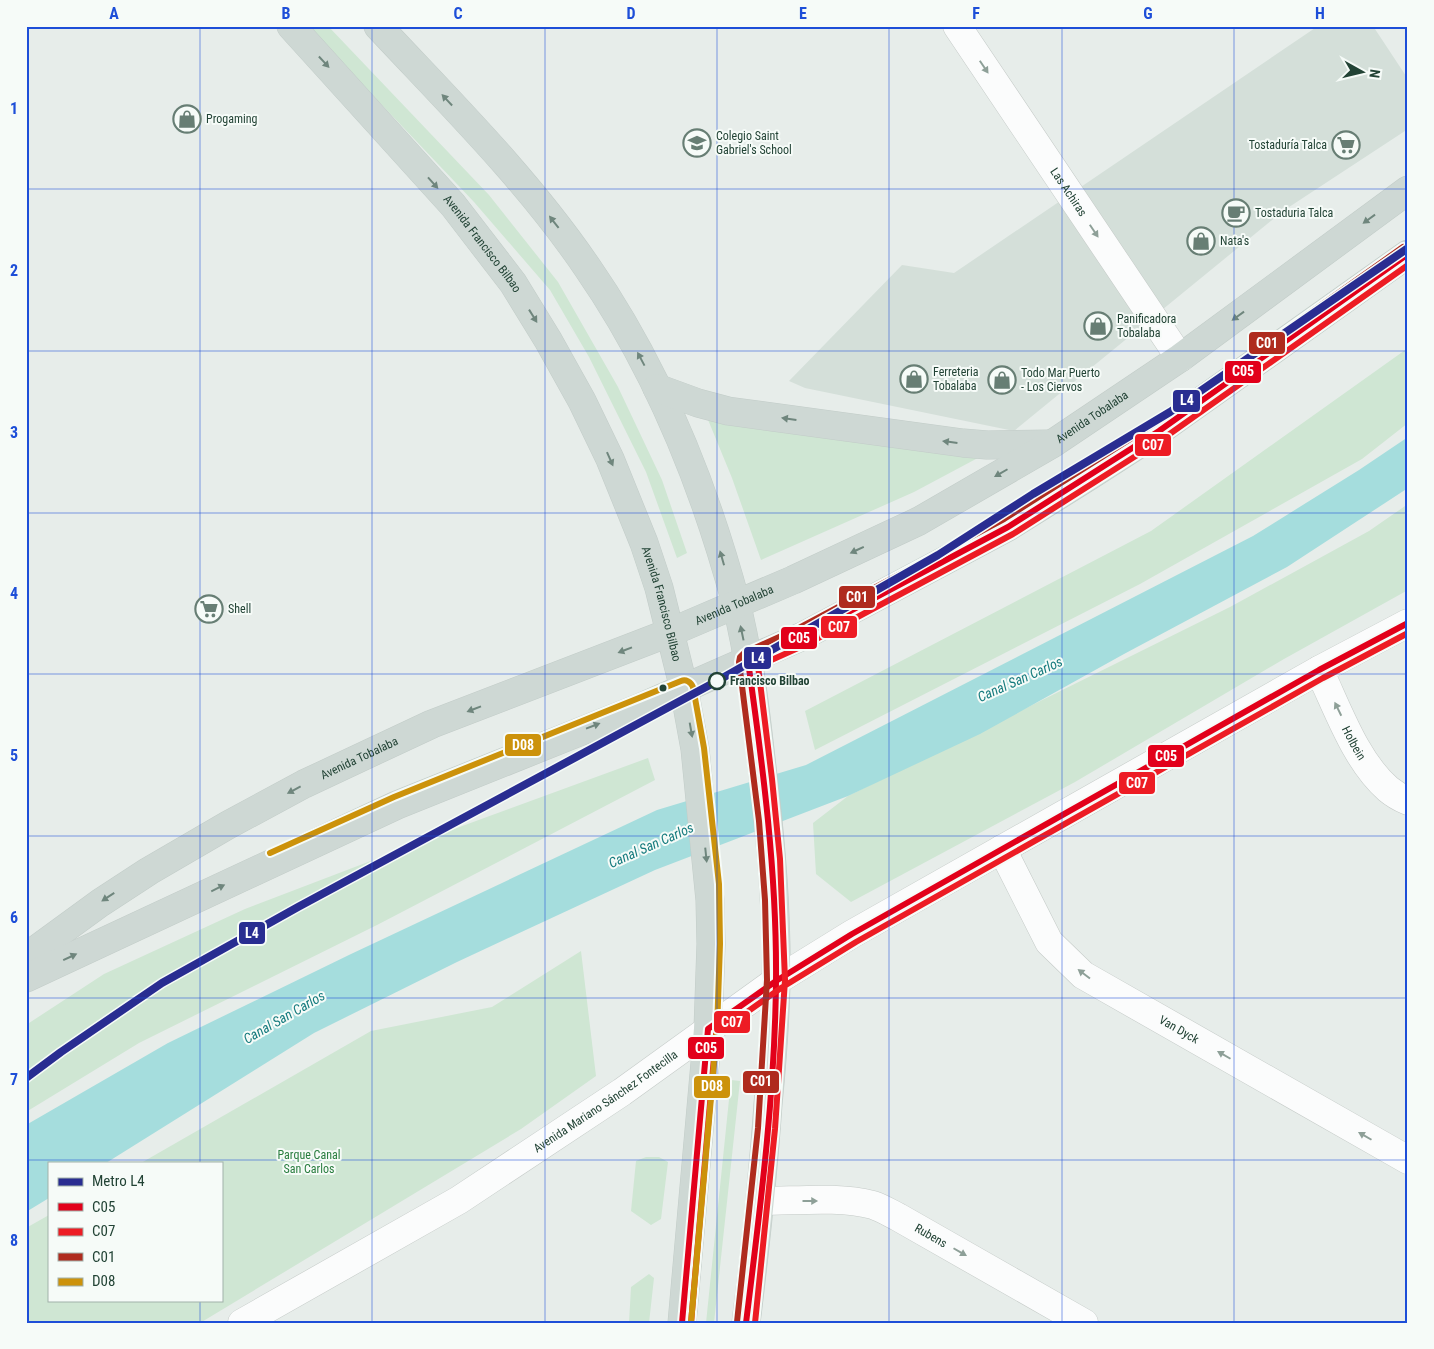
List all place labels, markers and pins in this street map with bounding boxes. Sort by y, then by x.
shop icon: Progaming [172,104,202,134]
place label: Progaming [206,112,257,126]
school or university icon: Colegio Saint Gabriel's School [682,128,712,158]
place label: Colegio Saint Gabriel's School [716,129,792,157]
supermarket icon: Tostaduría Talca [1331,130,1361,160]
place label: Tostaduría Talca [1249,138,1327,152]
cafe icon: Tostaduria Talca [1221,198,1251,228]
place label: Tostaduria Talca [1255,206,1334,220]
shop icon: Nata's [1186,226,1216,256]
place label: Nata's [1220,234,1249,248]
shop icon: Panificadora Tobalaba [1083,311,1113,341]
place label: Panificadora Tobalaba [1117,312,1176,340]
shop icon: Ferreteria Tobalaba [899,364,929,394]
place label: Ferreteria Tobalaba [933,365,979,393]
shop icon: Todo Mar Puerto - Los Ciervos [987,365,1017,395]
place label: Todo Mar Puerto - Los Ciervos [1021,366,1100,394]
supermarket icon: Shell [194,594,224,624]
place label: Shell [228,602,251,616]
marker: Francisco Bilbao [708,672,726,690]
place label: Francisco Bilbao [730,674,810,688]
unlabelled marker [658,683,668,693]

